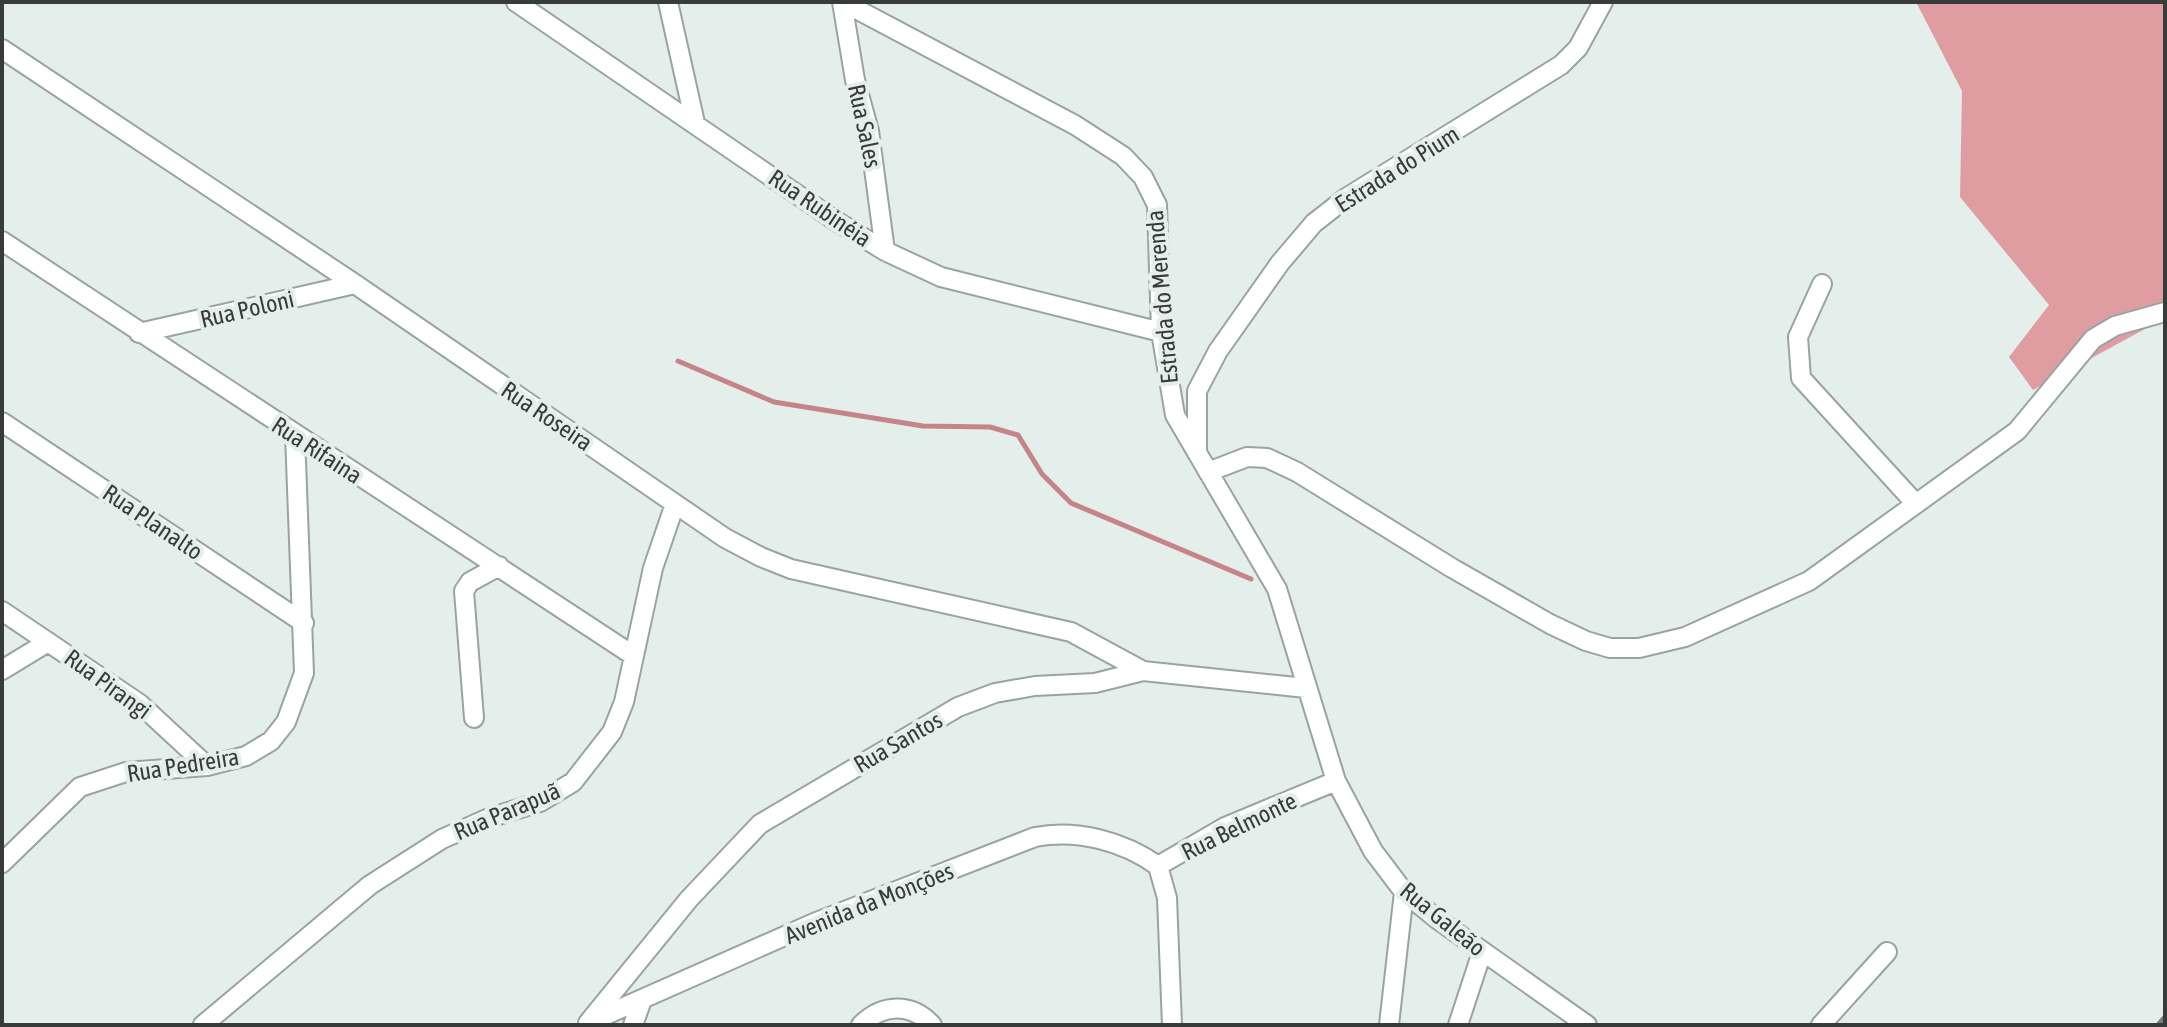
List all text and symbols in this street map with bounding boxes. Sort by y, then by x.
street label: Rua Sales [843,82,887,170]
street label: Estrada do Pium [1330,120,1464,218]
street label: Rua Rubinéia [764,164,876,252]
street label: Estrada do Merenda [1141,209,1183,385]
street label: Rua Poloni [197,285,297,333]
street label: Rua Roseira [496,376,598,456]
street label: Rua Rifaina [267,411,367,489]
street label: Rua Planalto [98,479,208,565]
street label: Rua Pirangi [60,644,156,724]
street label: Rua Santos [849,706,947,778]
street label: Rua Pedreira [125,743,241,787]
street label: Rua Parapuã [450,777,564,845]
street label: Rua Belmonte [1177,787,1301,865]
street label: Avenida da Monções [781,857,957,949]
street label: Rua Galeão [1395,877,1491,961]

